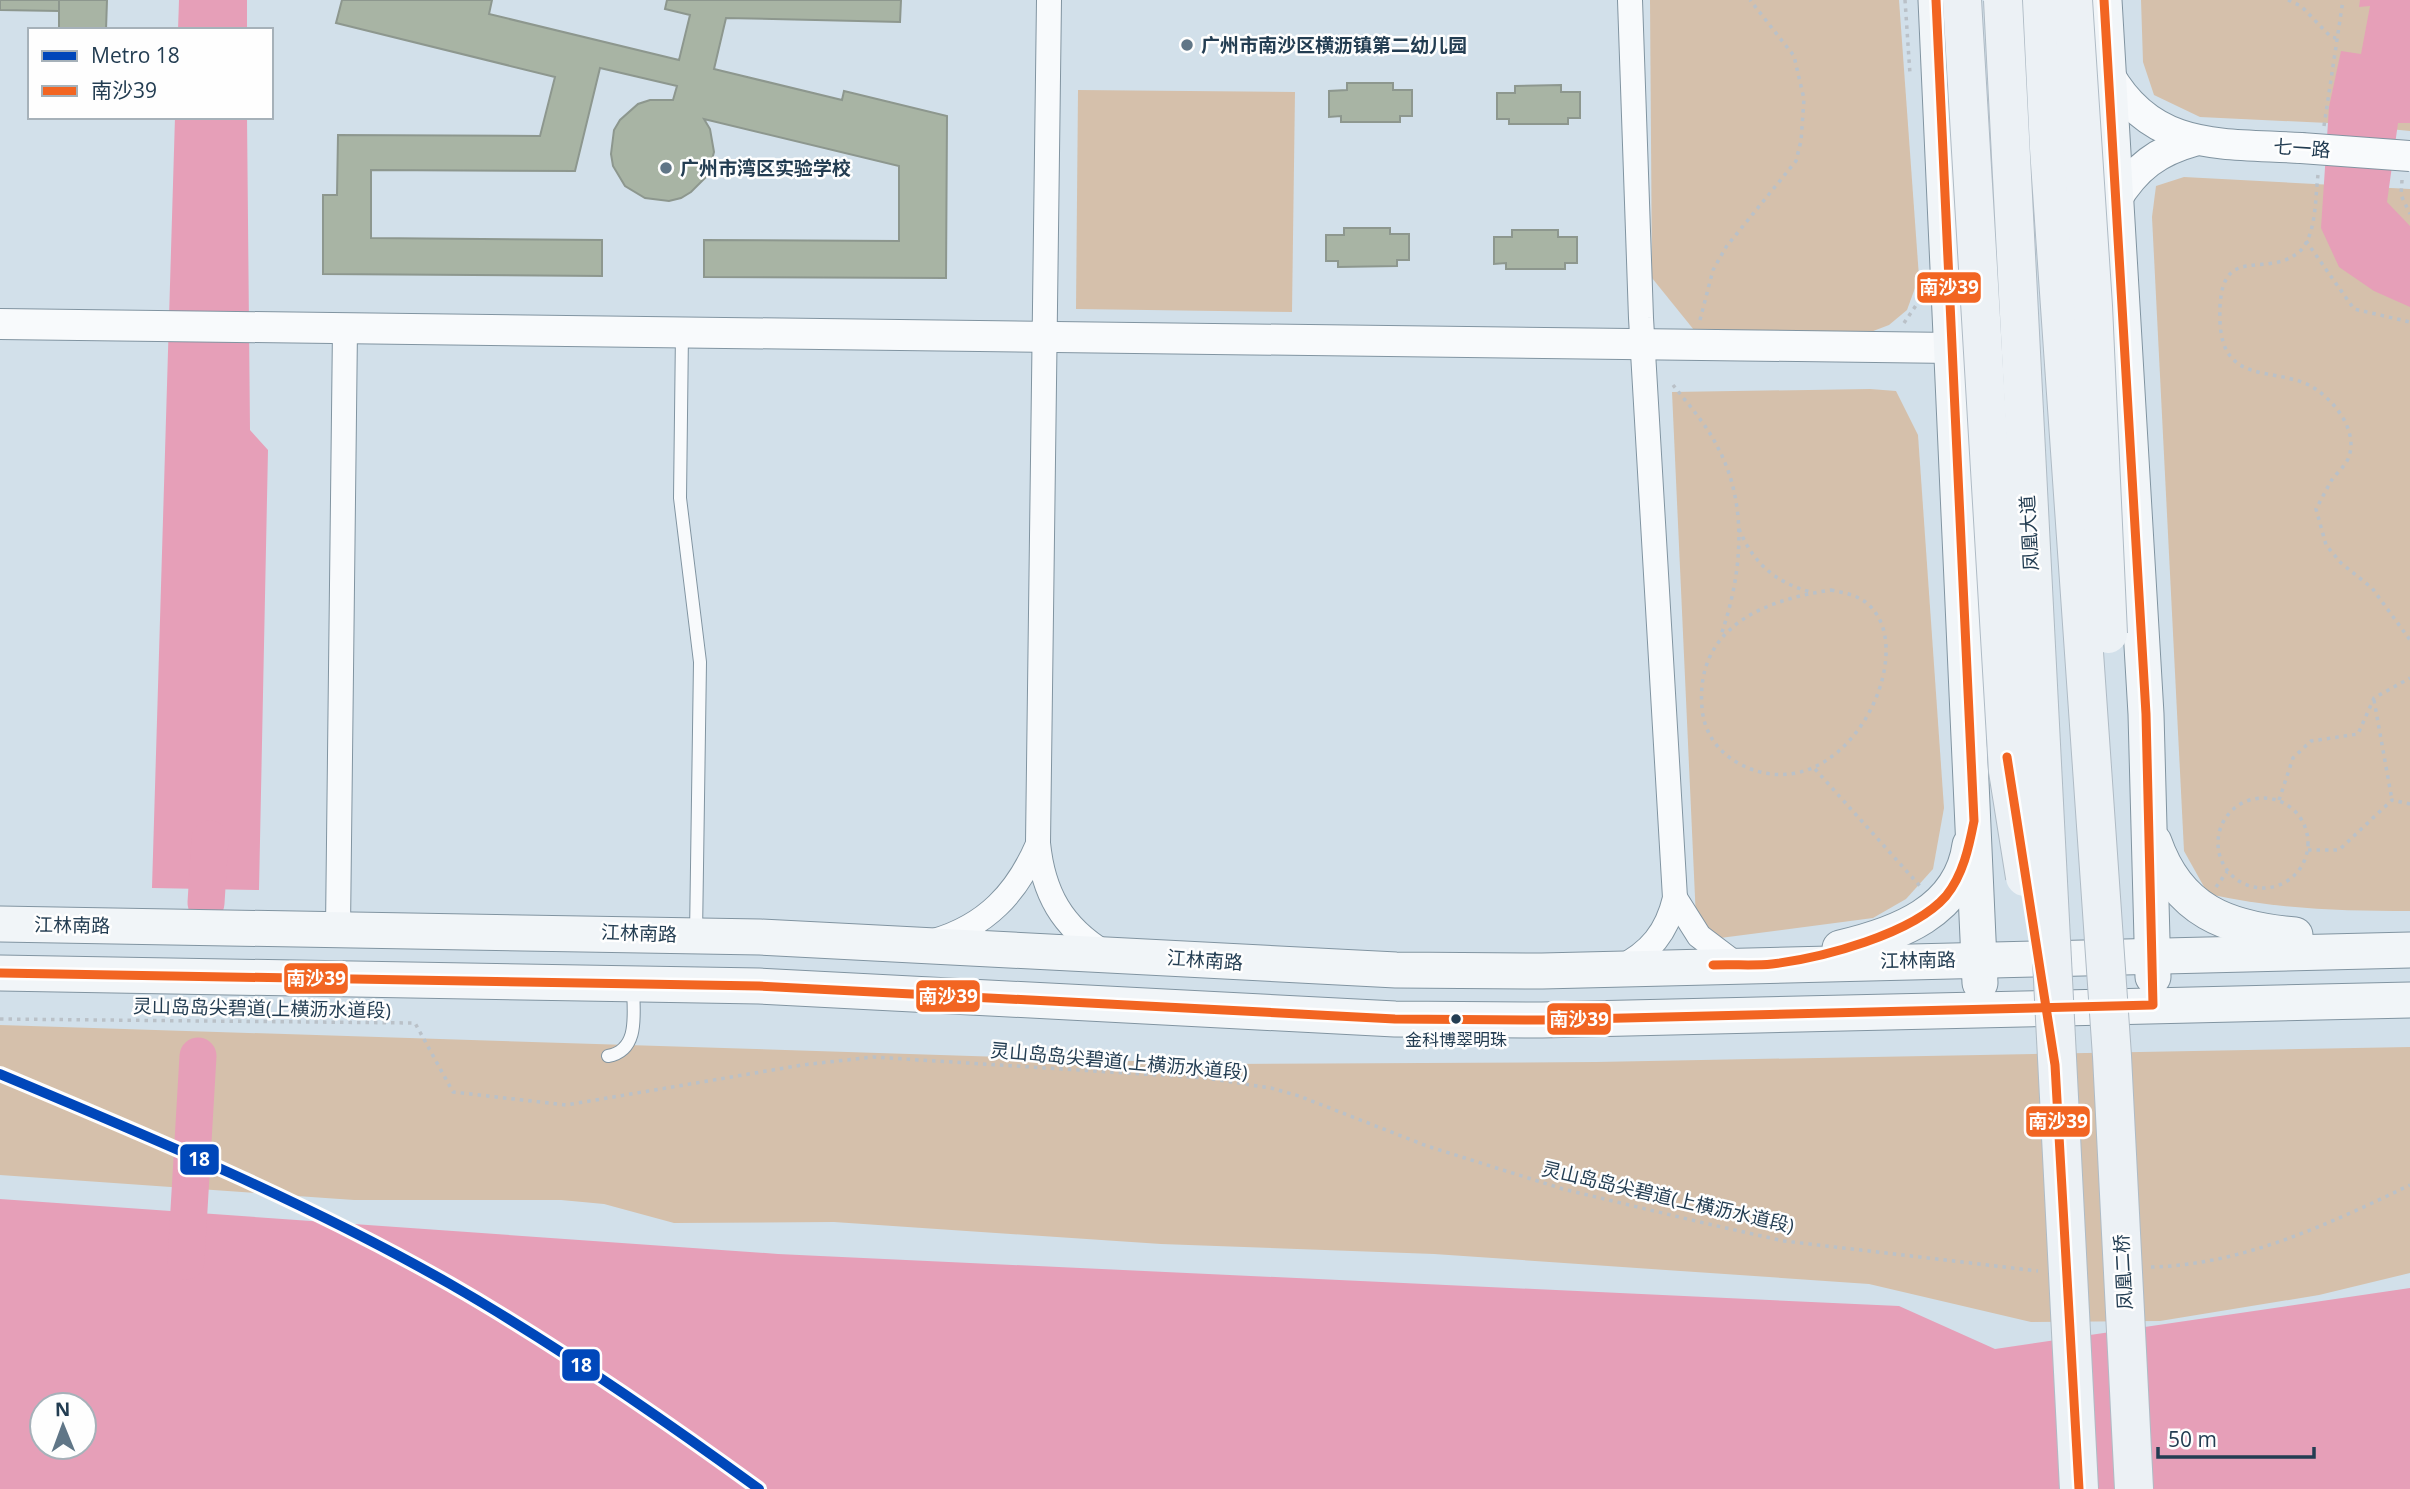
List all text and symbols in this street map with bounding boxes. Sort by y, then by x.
legend [28,28,273,119]
place label: 广州市南沙区横沥镇第二幼儿园 [1201,32,1467,58]
marker: 广州市南沙区横沥镇第二幼儿园 [1179,37,1195,53]
text: Metro 18 [91,41,180,69]
text: 南沙39 [91,76,157,104]
street label: 七一路 [2273,133,2331,163]
place label: 广州市湾区实验学校 [680,155,851,181]
marker: 广州市湾区实验学校 [658,160,674,176]
line badge: 南沙39 [1916,271,1982,304]
text: 南沙39 [1919,274,1979,300]
street label: 凤凰大道 [2014,494,2044,572]
street label: 江林南路 [34,911,110,939]
street label: 江林南路 [601,919,677,947]
street label: 江林南路 [1166,944,1244,976]
street label: 江林南路 [1880,946,1956,974]
line badge: 南沙39 [283,962,349,995]
text: 南沙39 [286,965,346,991]
line badge: 南沙39 [915,979,981,1013]
text: 南沙39 [918,983,978,1009]
street label: 灵山岛岛尖碧道(上横沥水道段) [133,993,391,1023]
line badge: 南沙39 [1546,1002,1612,1036]
text: 南沙39 [1549,1006,1609,1032]
marker: 金科博翠明珠 [1449,1012,1463,1026]
place label: 金科博翠明珠 [1405,1028,1507,1051]
street label: 灵山岛岛尖碧道(上横沥水道段) [989,1037,1249,1085]
line badge: 南沙39 [2025,1105,2091,1138]
text: 南沙39 [2028,1108,2088,1134]
line badge: 18 [179,1143,220,1176]
text: 18 [188,1146,210,1172]
street label: 灵山岛岛尖碧道(上横沥水道段) [1539,1155,1797,1239]
street label: 凤凰二桥 [2108,1233,2138,1311]
line badge: 18 [561,1348,601,1382]
text: 18 [570,1352,592,1378]
north arrow [28,1391,98,1461]
text: N [55,1396,71,1422]
scale bar [2158,1416,2314,1460]
text: 50 m [2168,1425,2217,1453]

